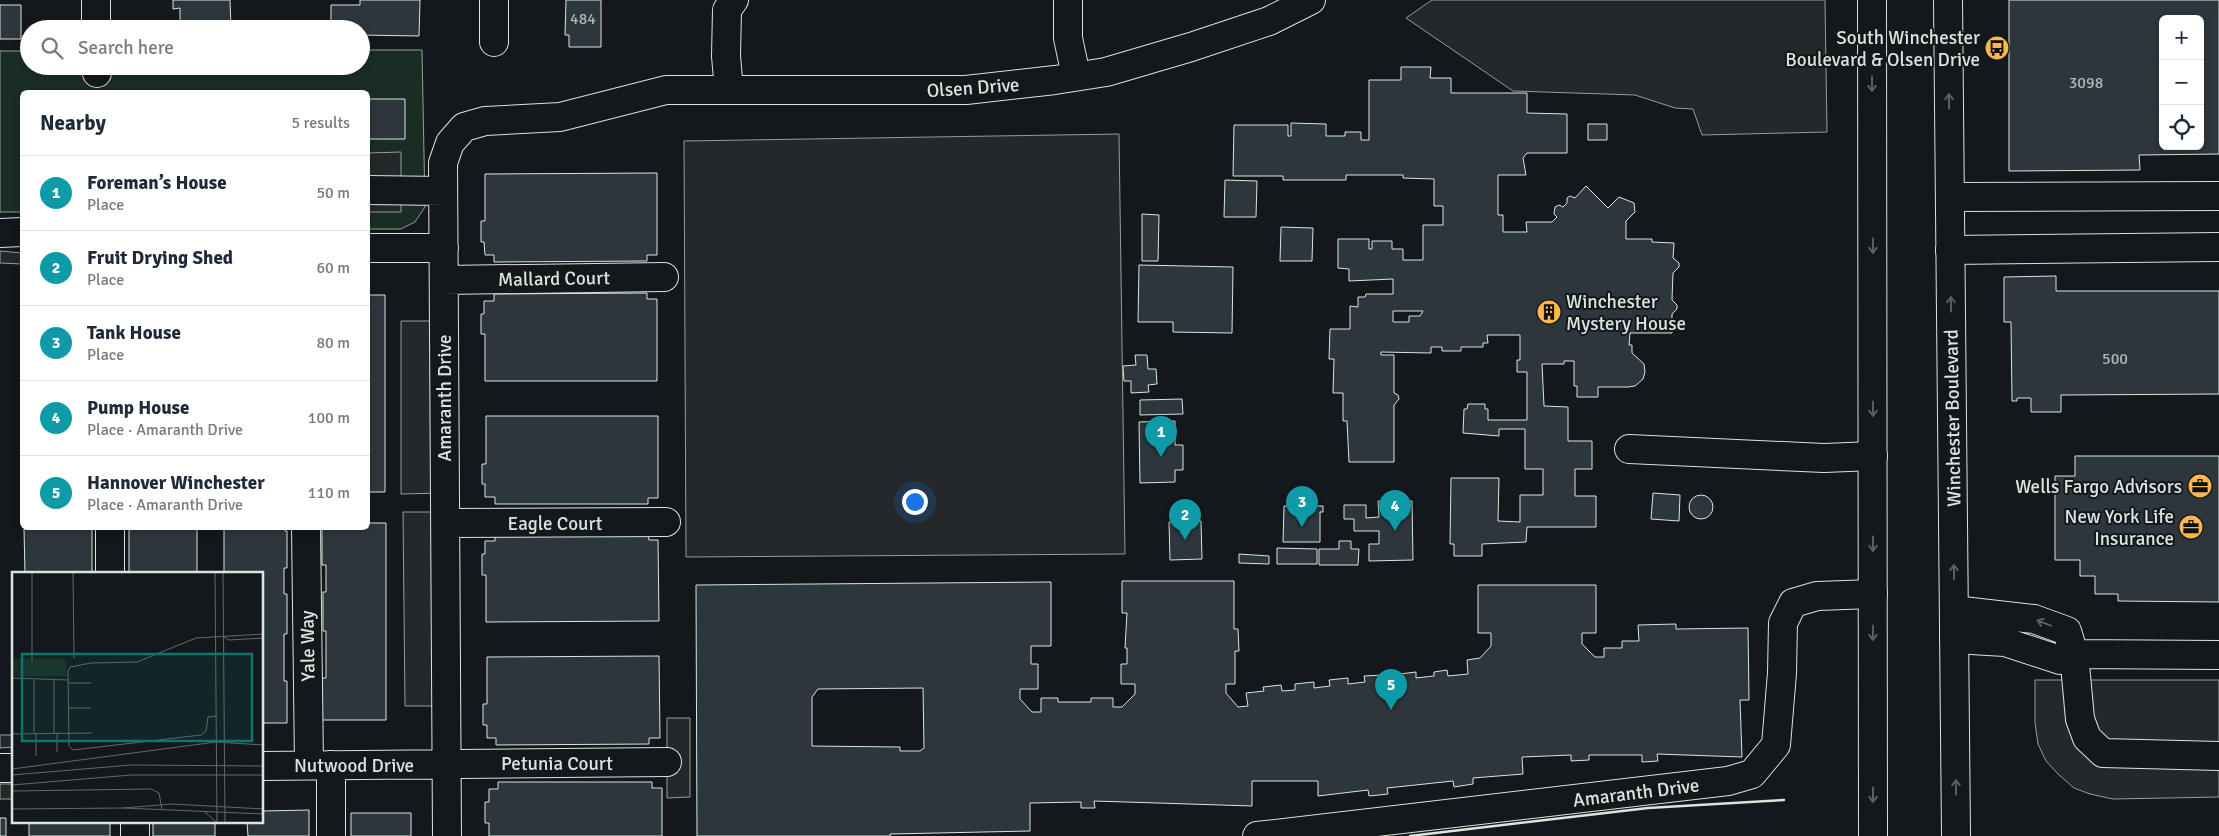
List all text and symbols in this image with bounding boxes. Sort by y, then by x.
house number: 484 [570,9,596,29]
map controls [2159,15,2204,150]
button: + [2159,15,2204,60]
search box [20,20,370,75]
place label: South Winchester Boulevard & Olsen Drive [1785,26,1980,72]
icon: search [38,34,66,62]
bus stop icon: South Winchester Boulevard & Olsen Drive [1984,35,2010,61]
text: Search here [78,36,174,60]
button: − [2159,60,2204,105]
street label: Olsen Drive [926,73,1020,103]
house number: 3098 [2069,73,2103,93]
one-way arrow [1867,75,1877,91]
one-way arrow [1944,93,1954,110]
button: locate [2159,105,2204,150]
text: Nearby [40,110,106,136]
text: 5 results [291,113,350,133]
text: Foreman’s House [87,171,227,195]
text: 1 [52,183,60,203]
text: 50 m [316,183,350,203]
text: Place [87,195,124,215]
one-way arrow [1868,238,1878,254]
text: Fruit Drying Shed [87,246,233,270]
text: 2 [52,258,60,278]
text: 60 m [316,258,350,278]
street label: Mallard Court [498,266,611,292]
text: Place [87,270,124,290]
place label: Winchester Mystery House [1566,290,1686,336]
one-way arrow [1946,296,1956,312]
building icon: Winchester Mystery House [1536,299,1562,325]
text: Tank House [87,321,181,345]
street label: Winchester Boulevard [1939,329,1967,507]
text: 3 [52,333,60,353]
text: 80 m [316,333,350,353]
street label: Amaranth Drive [433,335,457,461]
text: Place [87,345,124,365]
house number: 500 [2102,349,2128,369]
text: Pump House [87,396,189,420]
one-way arrow [1868,400,1878,416]
text: 4 [52,408,60,428]
text: 100 m [308,408,350,428]
pin: 1 [1145,416,1177,457]
text: Place · Amaranth Drive [87,420,243,440]
text: Hannover Winchester [87,471,265,495]
office icon: Wells Fargo Advisors [2187,473,2213,499]
place label: Wells Fargo Advisors [2015,475,2182,499]
text: 5 [52,483,60,503]
text: 110 m [308,483,350,503]
pin: 3 [1286,486,1318,527]
your location [902,489,928,515]
pin: 4 [1379,490,1411,531]
text: Place · Amaranth Drive [87,495,243,515]
pin: 2 [1169,499,1201,540]
place label: New York Life Insurance [2065,505,2174,551]
street label: Eagle Court [508,512,603,536]
office icon: New York Life Insurance [2178,514,2204,540]
one-way arrow [1868,535,1878,551]
one-way arrow [1949,565,1959,581]
inset map [12,572,264,824]
street label: Yale Way [295,610,321,682]
one-way arrow [2037,618,2052,627]
one-way arrow [1868,624,1878,641]
pin: 5 [1375,669,1407,710]
street label: Petunia Court [501,752,613,776]
street label: Nutwood Drive [294,754,414,778]
street label: Amaranth Drive [1572,773,1701,813]
one-way arrow [1951,780,1961,796]
one-way arrow [1868,787,1878,803]

